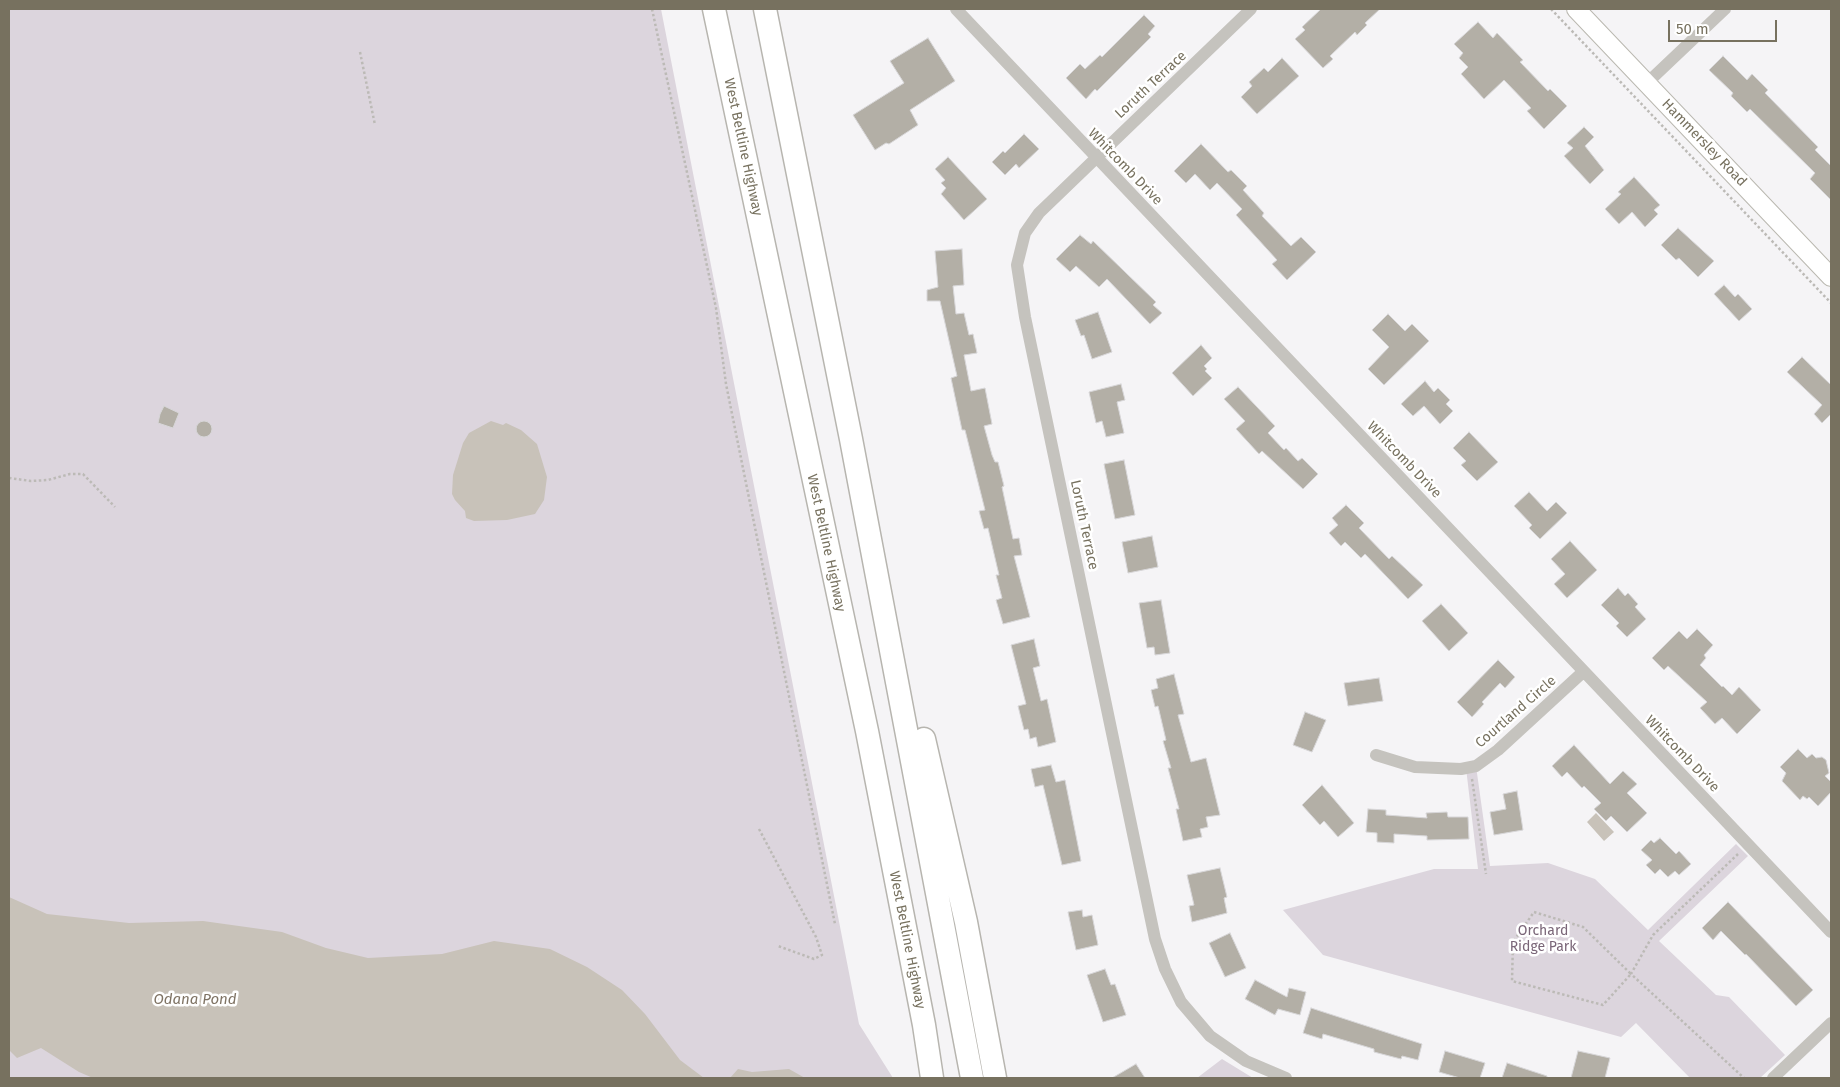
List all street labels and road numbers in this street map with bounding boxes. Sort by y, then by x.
street label: Loruth Terrace [1112,48,1190,122]
street label: West Beltline Highway [720,77,766,217]
street label: Hammersley Road [1658,96,1750,190]
street label: Whitcomb Drive [1084,125,1166,209]
street label: Whitcomb Drive [1363,418,1445,502]
street label: West Beltline Highway [803,473,849,613]
street label: Loruth Terrace [1066,479,1102,571]
street label: Courtland Circle [1472,672,1560,752]
street label: Whitcomb Drive [1641,712,1723,796]
street label: West Beltline Highway [885,870,929,1010]

